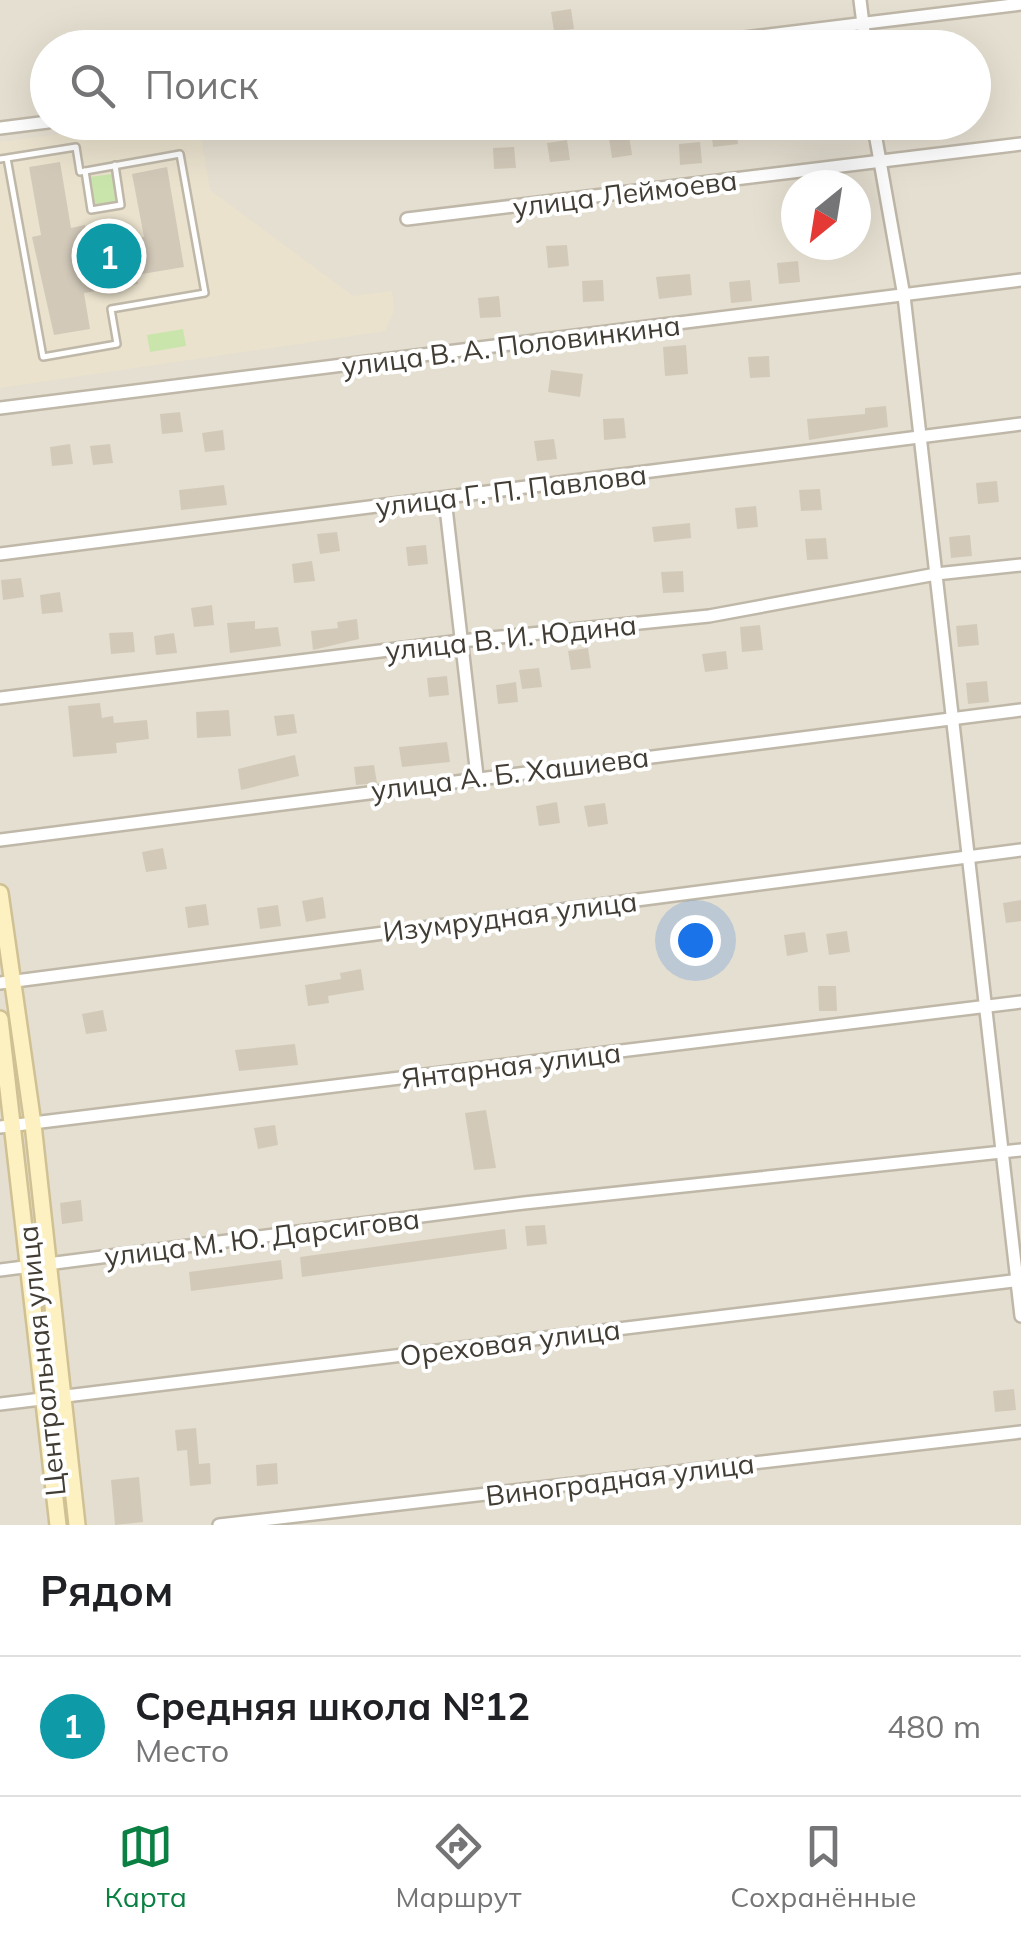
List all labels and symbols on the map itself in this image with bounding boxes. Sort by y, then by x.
street label: улица Леймоева [511,162,739,224]
north arrow [781,170,871,260]
pin: 1 [76,218,142,294]
street label: улица В. А. Половинкина [340,307,682,383]
street label: улица Г. П. Павлова [373,456,649,524]
street label: улица В. И. Юдина [384,606,638,668]
street label: улица А. Б. Хашиева [369,739,651,807]
street label: Изумрудная улица [381,883,639,949]
your location [670,915,721,966]
street label: Янтарная улица [399,1034,623,1096]
street label: улица М. Ю. Дарсигова [102,1200,422,1274]
street label: Центральная улица [9,1224,73,1498]
street label: Ореховая улица [398,1311,622,1373]
street label: Виноградная улица [484,1445,756,1513]

